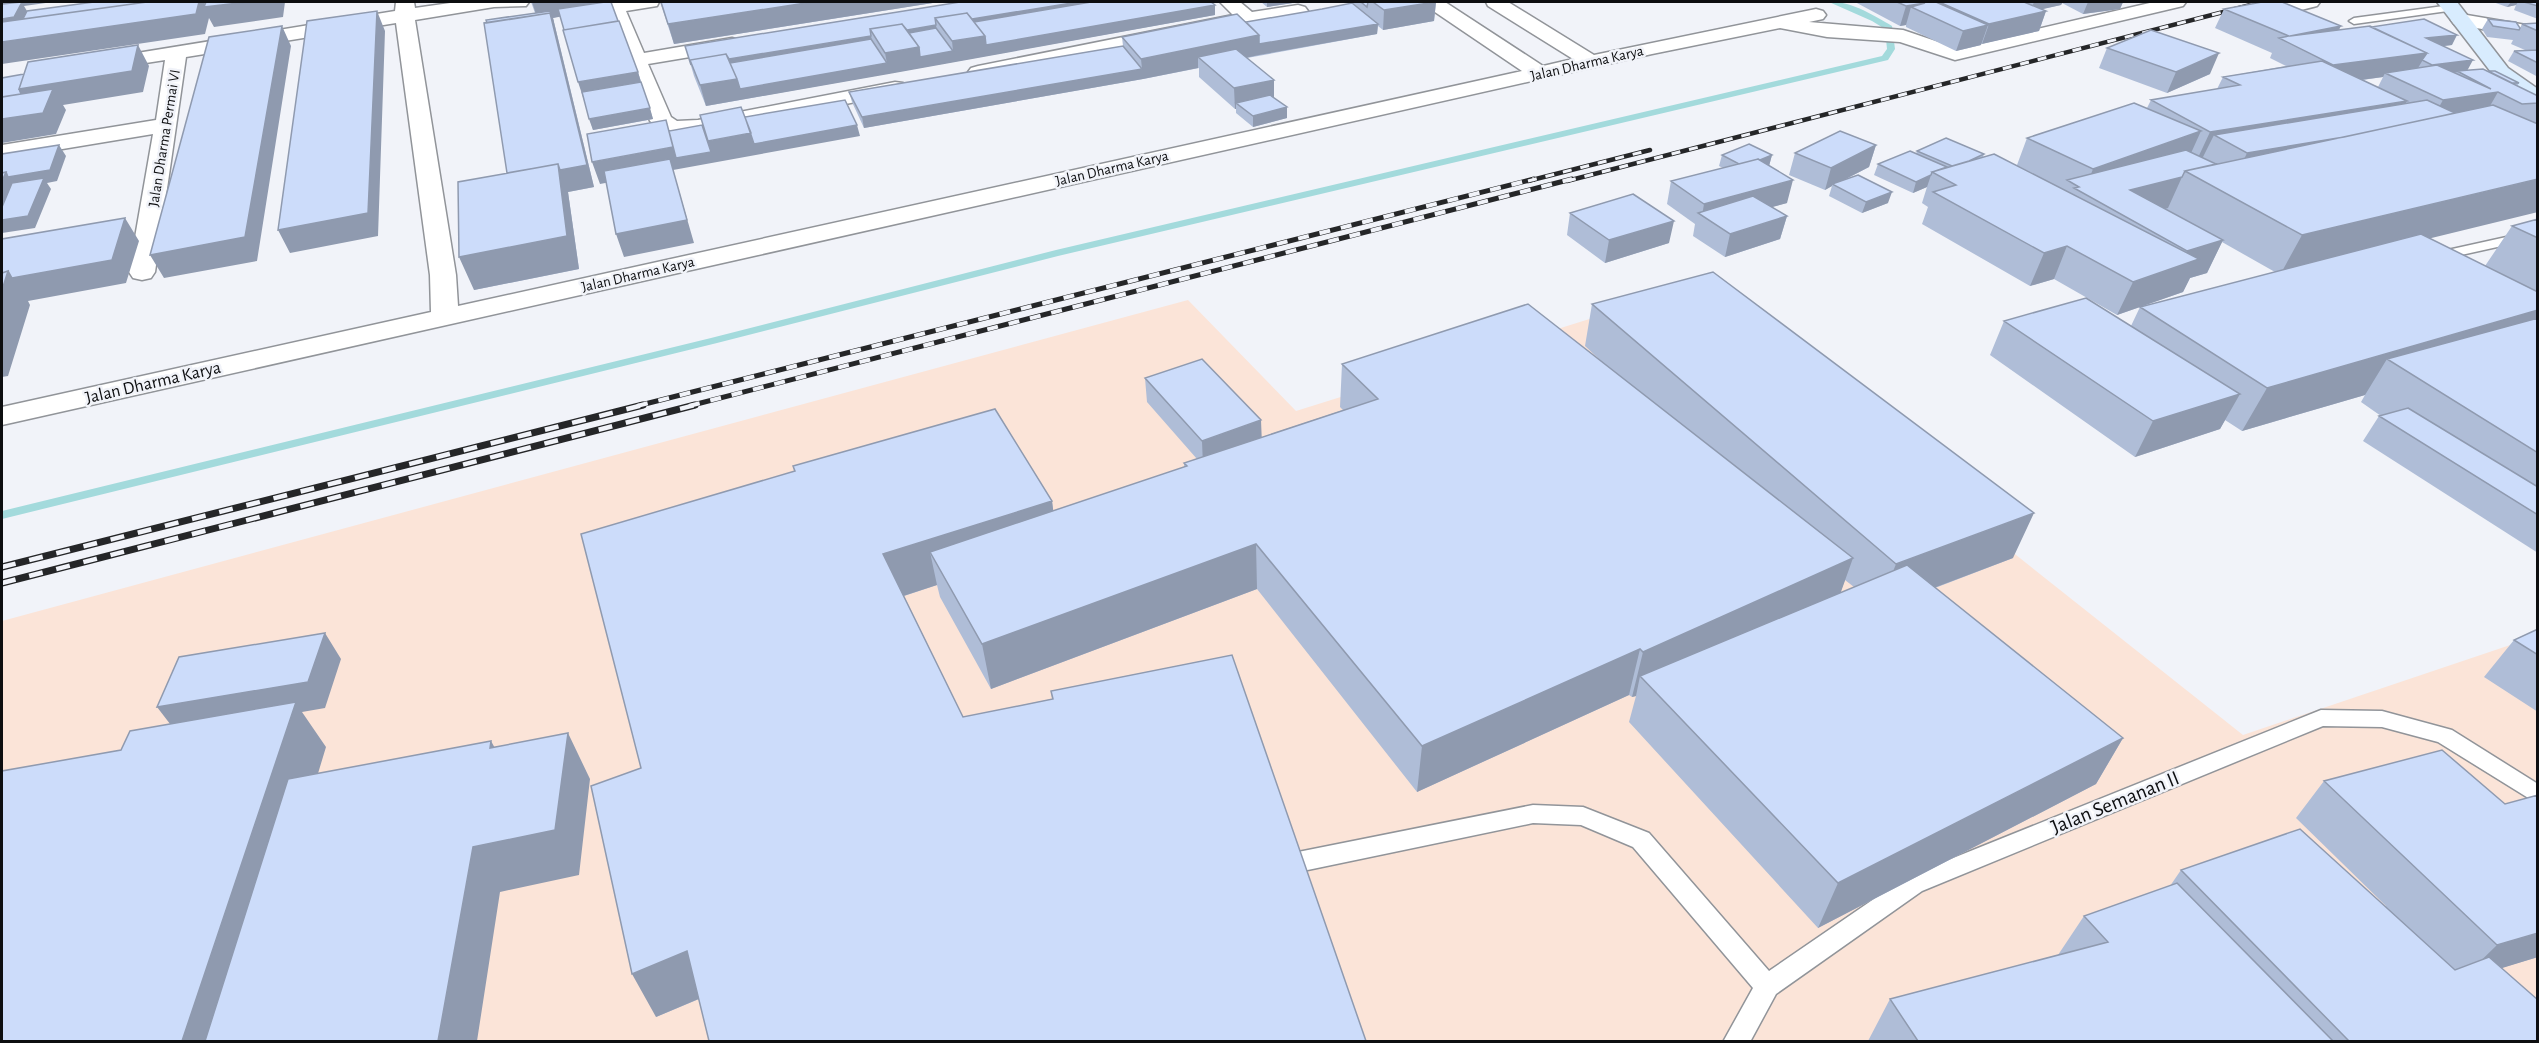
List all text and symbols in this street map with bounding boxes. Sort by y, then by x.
street label: Jalan Dharma Karya [1529,43,1645,84]
street label: Jalan Dharma Permai VI [146,68,183,208]
street label: Jalan Dharma Karya [1054,148,1170,189]
street label: Jalan Dharma Karya [580,254,696,295]
street label: Jalan Dharma Karya [84,359,223,407]
street label: Jalan Semanan II [2048,767,2182,838]

